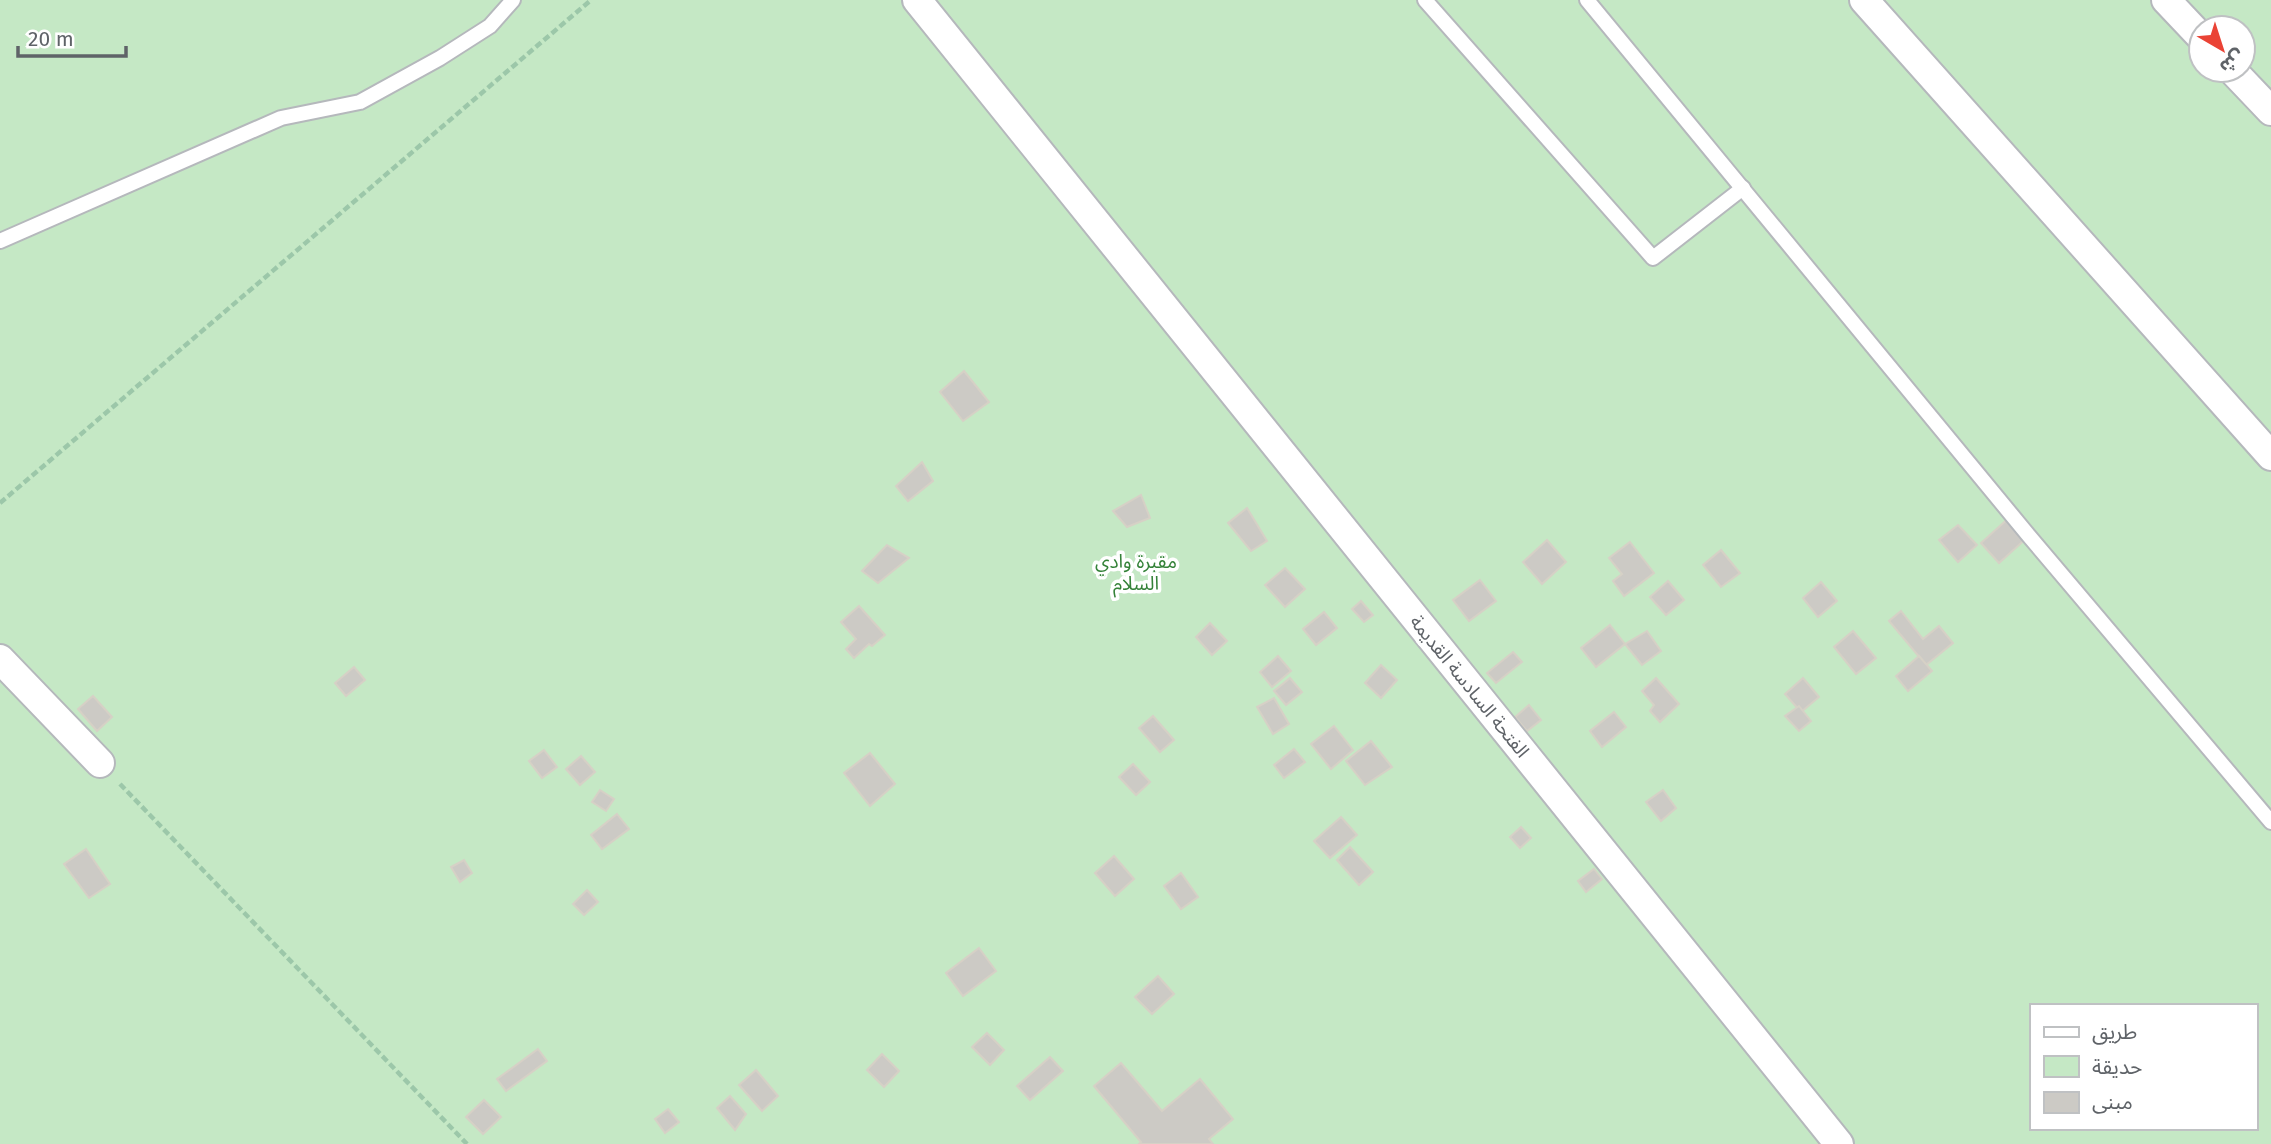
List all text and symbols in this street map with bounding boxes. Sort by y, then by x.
scale bar [18,14,126,58]
north arrow [2187,14,2257,84]
text: 20 m [28,26,74,52]
text: ش [2215,45,2250,79]
park label: مقبرة وادي السلام [1095,550,1177,598]
street label: الفتحة السادسة القديمة [1405,610,1534,762]
legend [2030,1004,2257,1130]
text: طريق [2092,1019,2137,1045]
text: حديقة [2092,1054,2142,1080]
text: مبنى [2092,1089,2133,1115]

